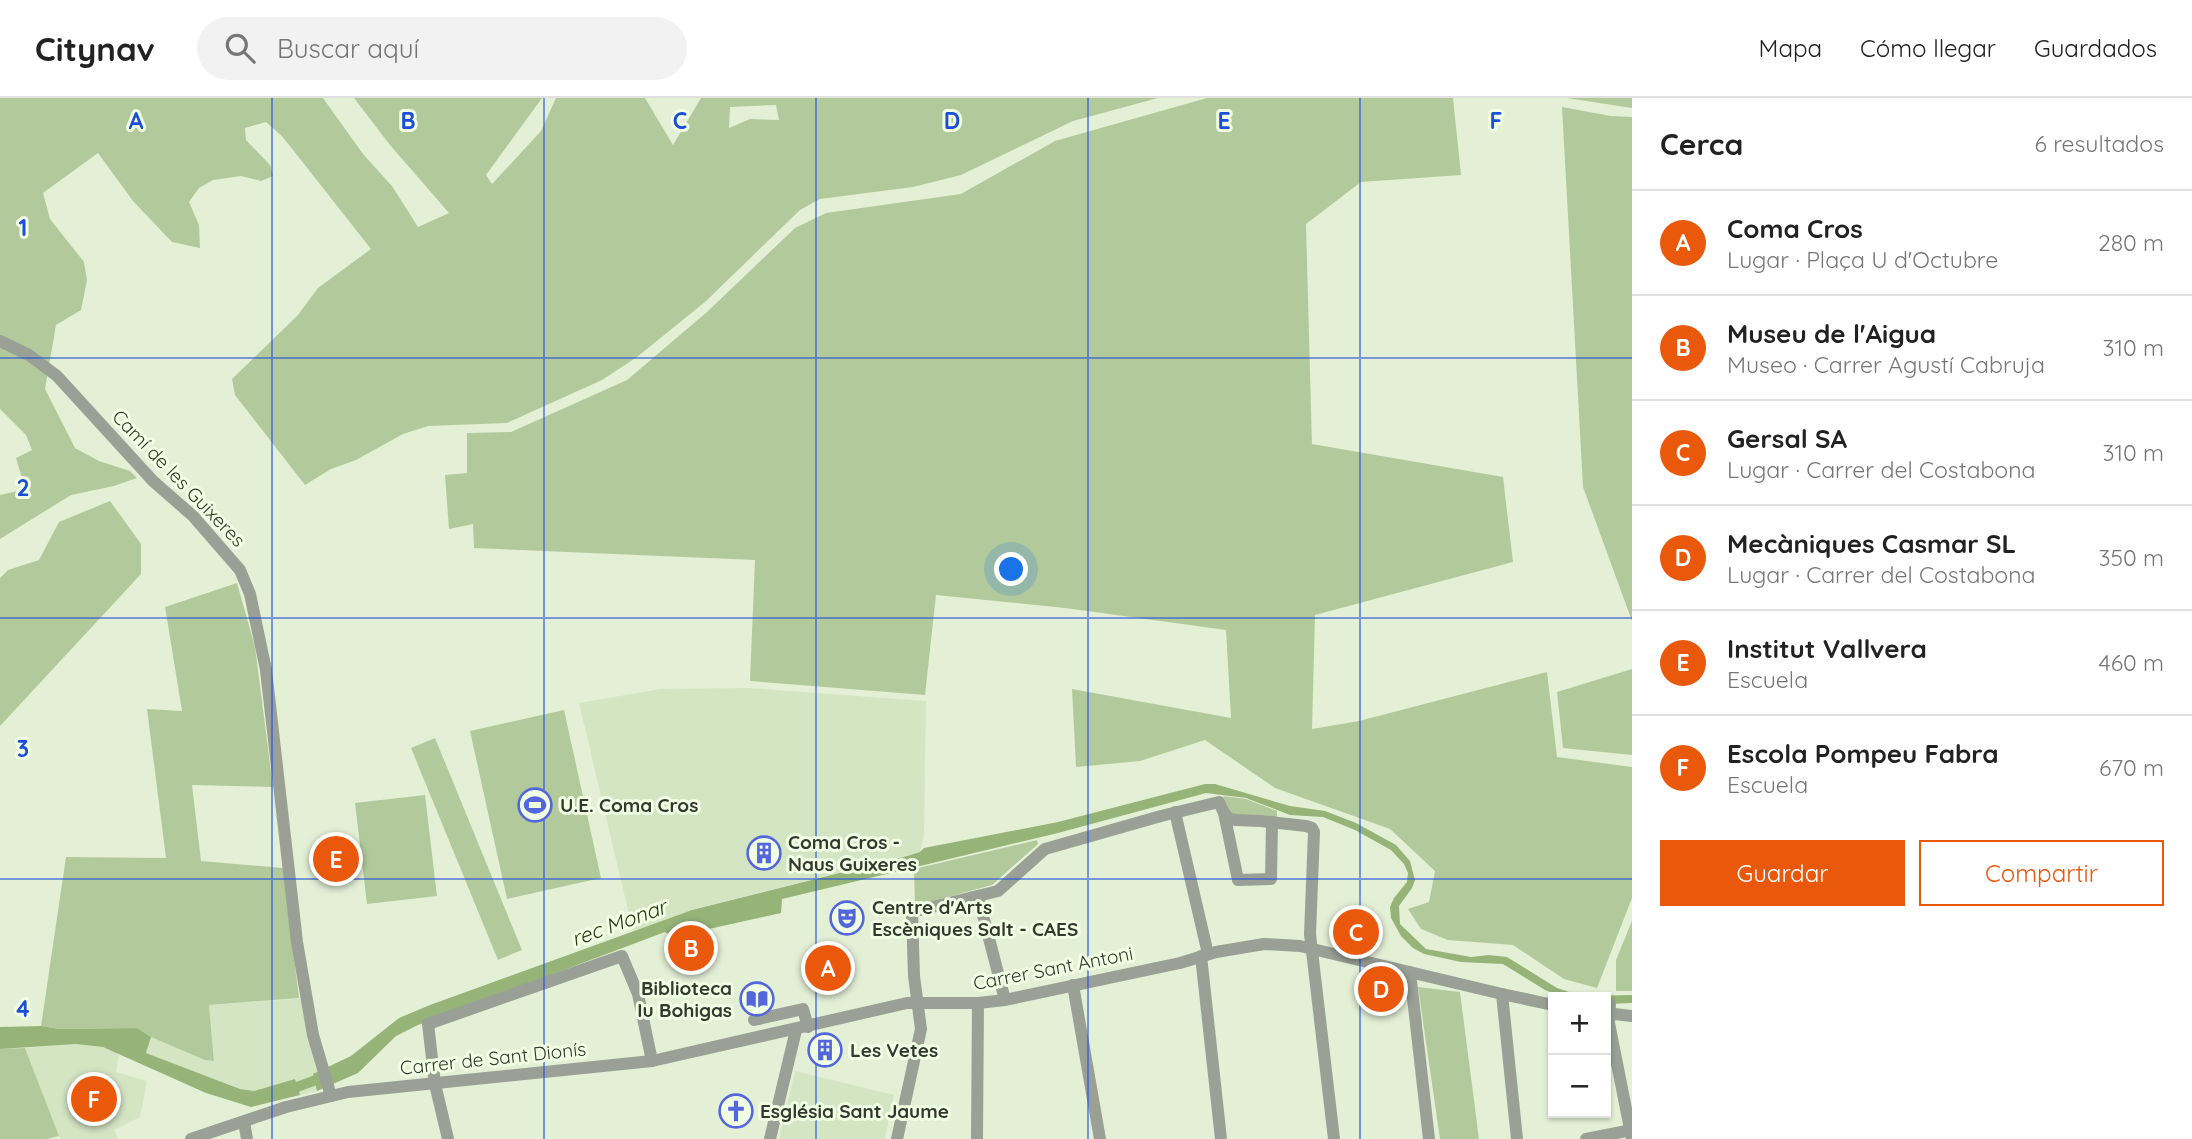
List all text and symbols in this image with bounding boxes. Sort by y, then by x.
search box [197,17,687,80]
text: Citynav [35,28,155,69]
icon: search [221,29,259,67]
text: Buscar aquí [277,32,419,65]
text: Mapa [1759,33,1822,63]
text: Cómo llegar [1860,33,1996,63]
text: Guardados [2034,33,2157,63]
text: A [129,106,144,135]
text: B [400,106,416,135]
text: C [673,106,687,135]
text: D [944,106,960,135]
text: E [1217,106,1231,135]
text: F [1490,106,1502,135]
text: Cerca [1660,125,1743,163]
text: 6 resultados [2035,129,2164,158]
text: Coma Cros [1727,212,1863,245]
text: 1 [19,213,27,242]
text: A [1676,228,1690,257]
text: 280 m [2098,228,2164,257]
text: Lugar · Plaça U d'Octubre [1727,245,1998,274]
text: Museu de l'Aigua [1727,317,1936,350]
text: B [1675,333,1691,362]
text: 310 m [2102,333,2164,362]
text: Museo · Carrer Agustí Cabruja [1727,350,2045,379]
street label: Camí de les Guixeres [107,404,251,552]
text: Gersal SA [1727,422,1847,455]
text: C [1676,438,1690,467]
text: 310 m [2102,438,2164,467]
text: Lugar · Carrer del Costabona [1727,455,2035,484]
text: 2 [16,473,30,502]
text: Mecàniques Casmar SL [1727,527,2016,560]
text: D [1675,543,1691,572]
text: 350 m [2098,543,2164,572]
your location [994,552,1028,586]
text: Lugar · Carrer del Costabona [1727,560,2035,589]
text: Institut Vallvera [1727,632,1927,665]
text: E [1676,648,1690,677]
text: 460 m [2099,648,2164,677]
text: Escuela [1727,665,1808,694]
text: 3 [17,734,29,763]
text: Escola Pompeu Fabra [1727,737,1999,770]
text: F [1677,753,1689,782]
text: 670 m [2099,753,2164,782]
text: Escuela [1727,770,1808,799]
sports icon: U.E. Coma Cros [516,786,554,824]
place label: U.E. Coma Cros [560,793,698,817]
place label: Coma Cros - Naus Guixeres [788,830,917,876]
pin: E [313,833,359,885]
building icon: Coma Cros - Naus Guixeres [745,834,783,872]
button: Guardar [1660,840,1905,906]
button: Compartir [1919,840,2164,906]
water label: rec Monar [568,892,672,951]
place label: Centre d'Arts Escèniques Salt - CAES [872,895,1078,941]
theatre icon: Centre d'Arts Escèniques Salt - CAES [828,899,866,937]
pin: C [1333,906,1379,958]
pin: B [668,922,714,974]
street label: Carrer Sant Antoni [971,941,1135,995]
pin: A [805,942,851,994]
pin: D [1358,963,1404,1015]
place label: Biblioteca Iu Bohigas [637,976,732,1022]
library icon: Biblioteca Iu Bohigas [738,980,776,1018]
map controls [1548,992,1611,1118]
button: + [1548,992,1611,1055]
text: 4 [16,994,30,1023]
building icon: Les Vetes [806,1031,844,1069]
street label: Carrer de Sant Dionís [399,1036,587,1080]
place label: Les Vetes [850,1038,938,1062]
button: − [1548,1055,1611,1118]
pin: F [71,1073,117,1125]
church icon: Església Sant Jaume [717,1092,755,1130]
place label: Església Sant Jaume [760,1099,949,1123]

